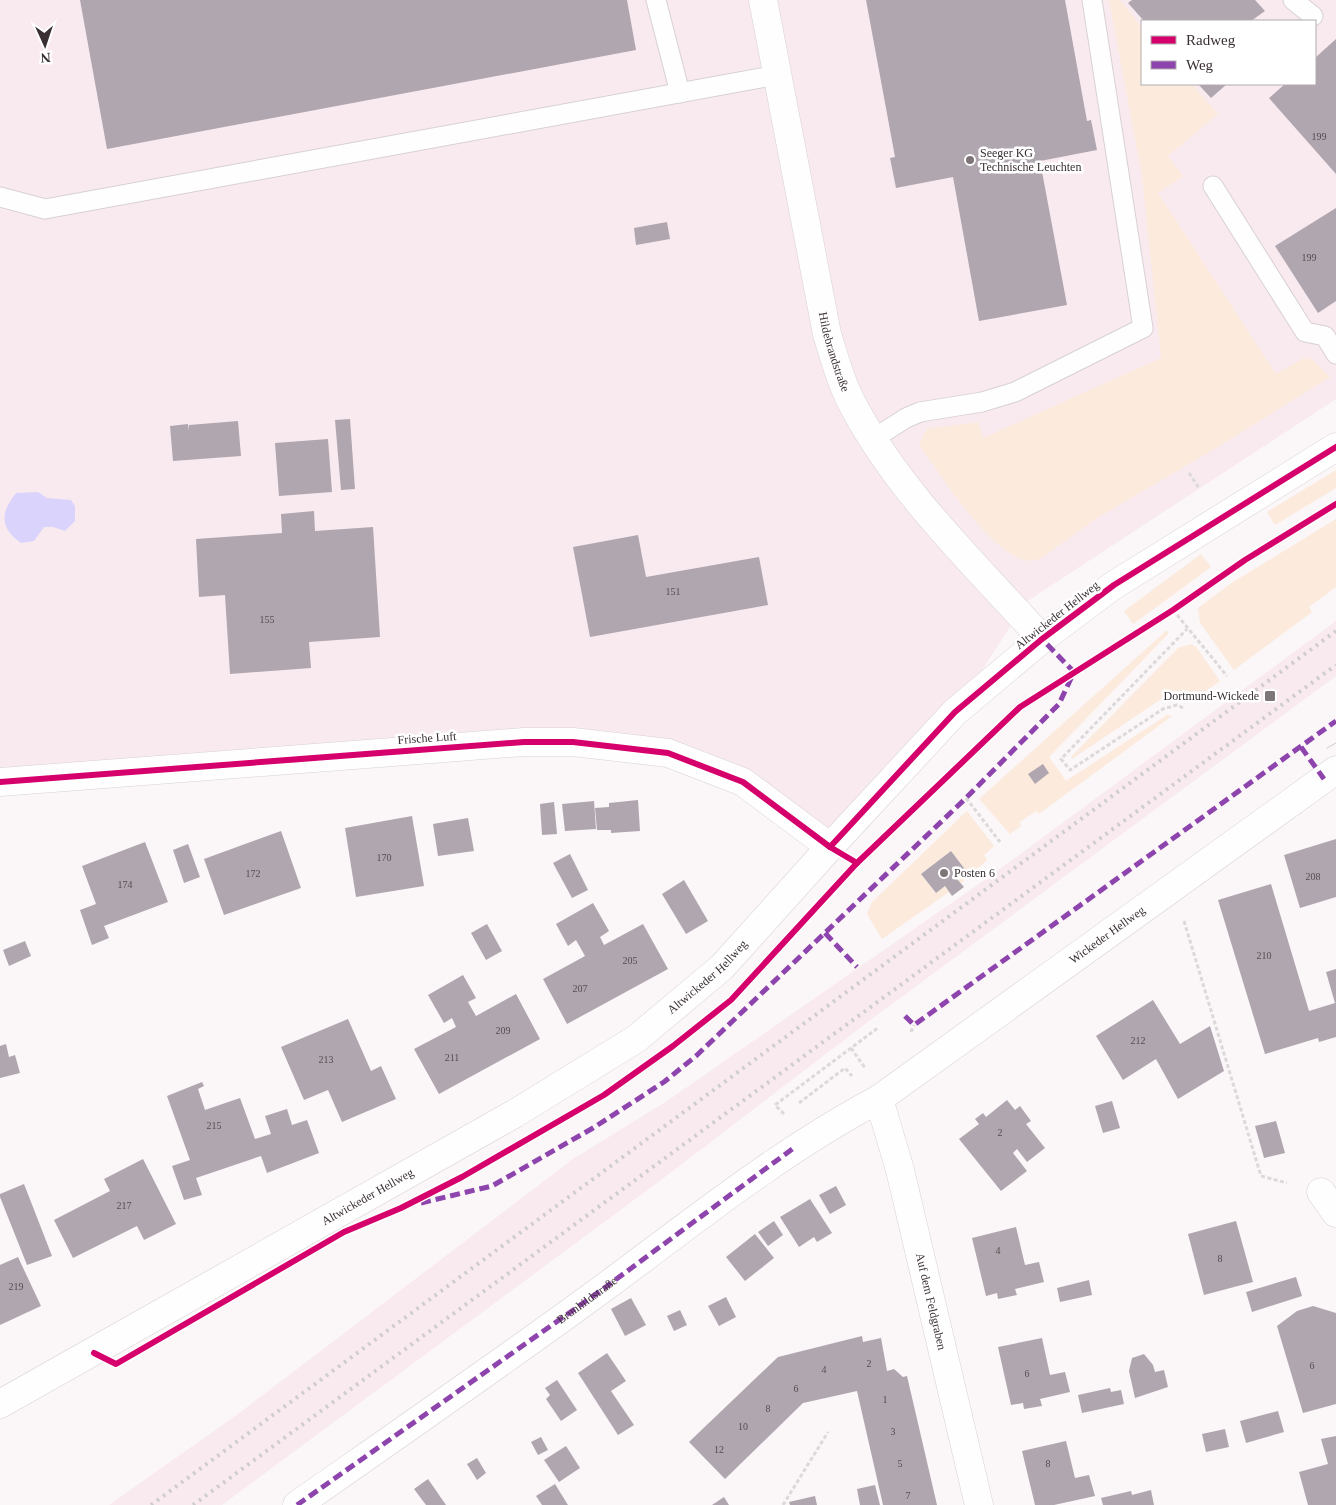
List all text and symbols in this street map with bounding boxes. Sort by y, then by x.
north arrow [20,20,70,70]
legend [1141,20,1316,85]
text: Radweg [1186,32,1236,48]
text: N [40,50,51,65]
text: Weg [1186,57,1214,73]
house number: 199 [1312,131,1327,142]
place label: Seeger KG Technische Leuchten [980,146,1081,174]
marker: Seeger KG Technische Leuchten [964,154,976,166]
house number: 199 [1302,252,1317,263]
street label: Hildebrandstraße [816,311,853,394]
street label: Altwickeder Hellweg [1012,578,1102,652]
house number: 151 [666,586,681,597]
house number: 155 [260,614,275,625]
place label: Dortmund-Wickede [1164,689,1259,703]
marker: Dortmund-Wickede [1263,689,1277,703]
street label: Frische Luft [397,729,458,747]
house number: 170 [377,852,392,863]
place label: Posten 6 [954,866,995,880]
marker: Posten 6 [938,867,950,879]
house number: 172 [246,868,261,879]
house number: 208 [1306,871,1321,882]
house number: 174 [118,879,133,890]
street label: Wickeder Hellweg [1066,903,1148,967]
street label: Altwickeder Hellweg [665,937,750,1017]
house number: 210 [1257,950,1272,961]
house number: 205 [623,955,638,966]
house number: 207 [573,983,588,994]
house number: 209 [496,1025,511,1036]
house number: 212 [1131,1035,1146,1046]
house number: 211 [445,1052,459,1063]
house number: 213 [319,1054,334,1065]
house number: 215 [207,1120,222,1131]
house number: 2 [998,1127,1003,1138]
street label: Altwickeder Hellweg [319,1165,416,1228]
house number: 217 [117,1200,132,1211]
house number: 4 [996,1245,1001,1256]
street label: Auf dem Feldgraben [913,1251,949,1351]
house number: 8 [1218,1253,1223,1264]
street label: Brunhildstraße [554,1273,620,1327]
house number: 219 [9,1281,24,1292]
house number: 2 [867,1358,872,1369]
house number: 6 [1310,1360,1315,1371]
house number: 4 [822,1364,827,1375]
house number: 6 [1025,1368,1030,1379]
house number: 6 [794,1383,799,1394]
house number: 1 [883,1394,888,1405]
house number: 8 [766,1403,771,1414]
house number: 10 [738,1421,748,1432]
house number: 3 [891,1426,896,1437]
house number: 12 [714,1444,724,1455]
house number: 5 [898,1458,903,1469]
house number: 8 [1046,1458,1051,1469]
house number: 7 [906,1490,911,1501]

